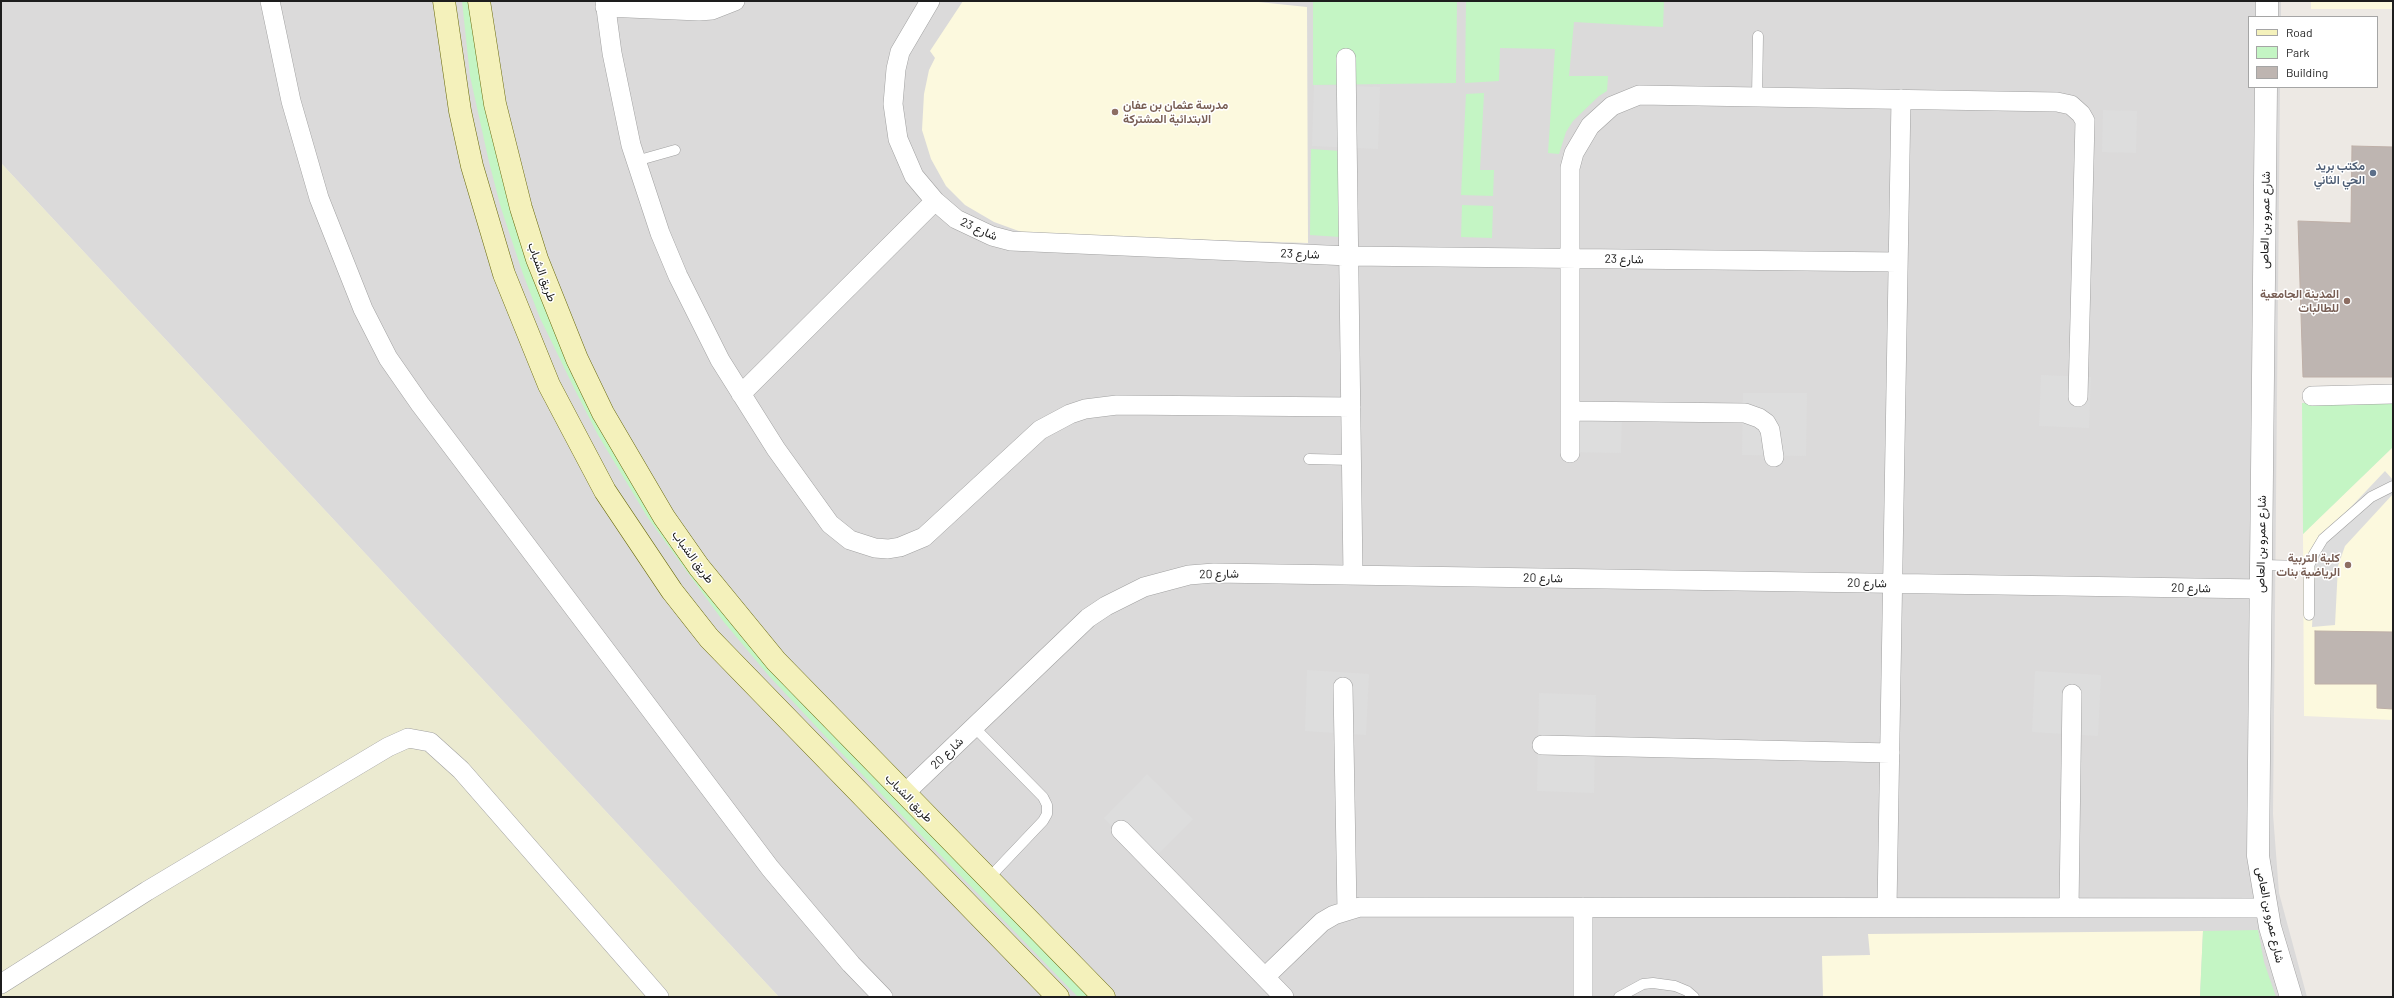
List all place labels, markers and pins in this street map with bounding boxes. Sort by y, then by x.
place label: مدرسة عثمان بن عفان الابتدائية المشتركة [1123,98,1228,126]
marker: مدرسة عثمان بن عفان الابتدائية المشتركة [1110,107,1120,117]
place label: مكتب بريد الحي الثاني [2314,159,2365,187]
marker: مكتب بريد الحي الثاني [2368,168,2378,178]
place label: المدينة الجامعية للطالبات [2260,287,2339,315]
marker: المدينة الجامعية للطالبات [2342,296,2352,306]
place label: كلية التربية الرياضية بنات [2276,551,2340,579]
marker: كلية التربية الرياضية بنات [2343,560,2353,570]

